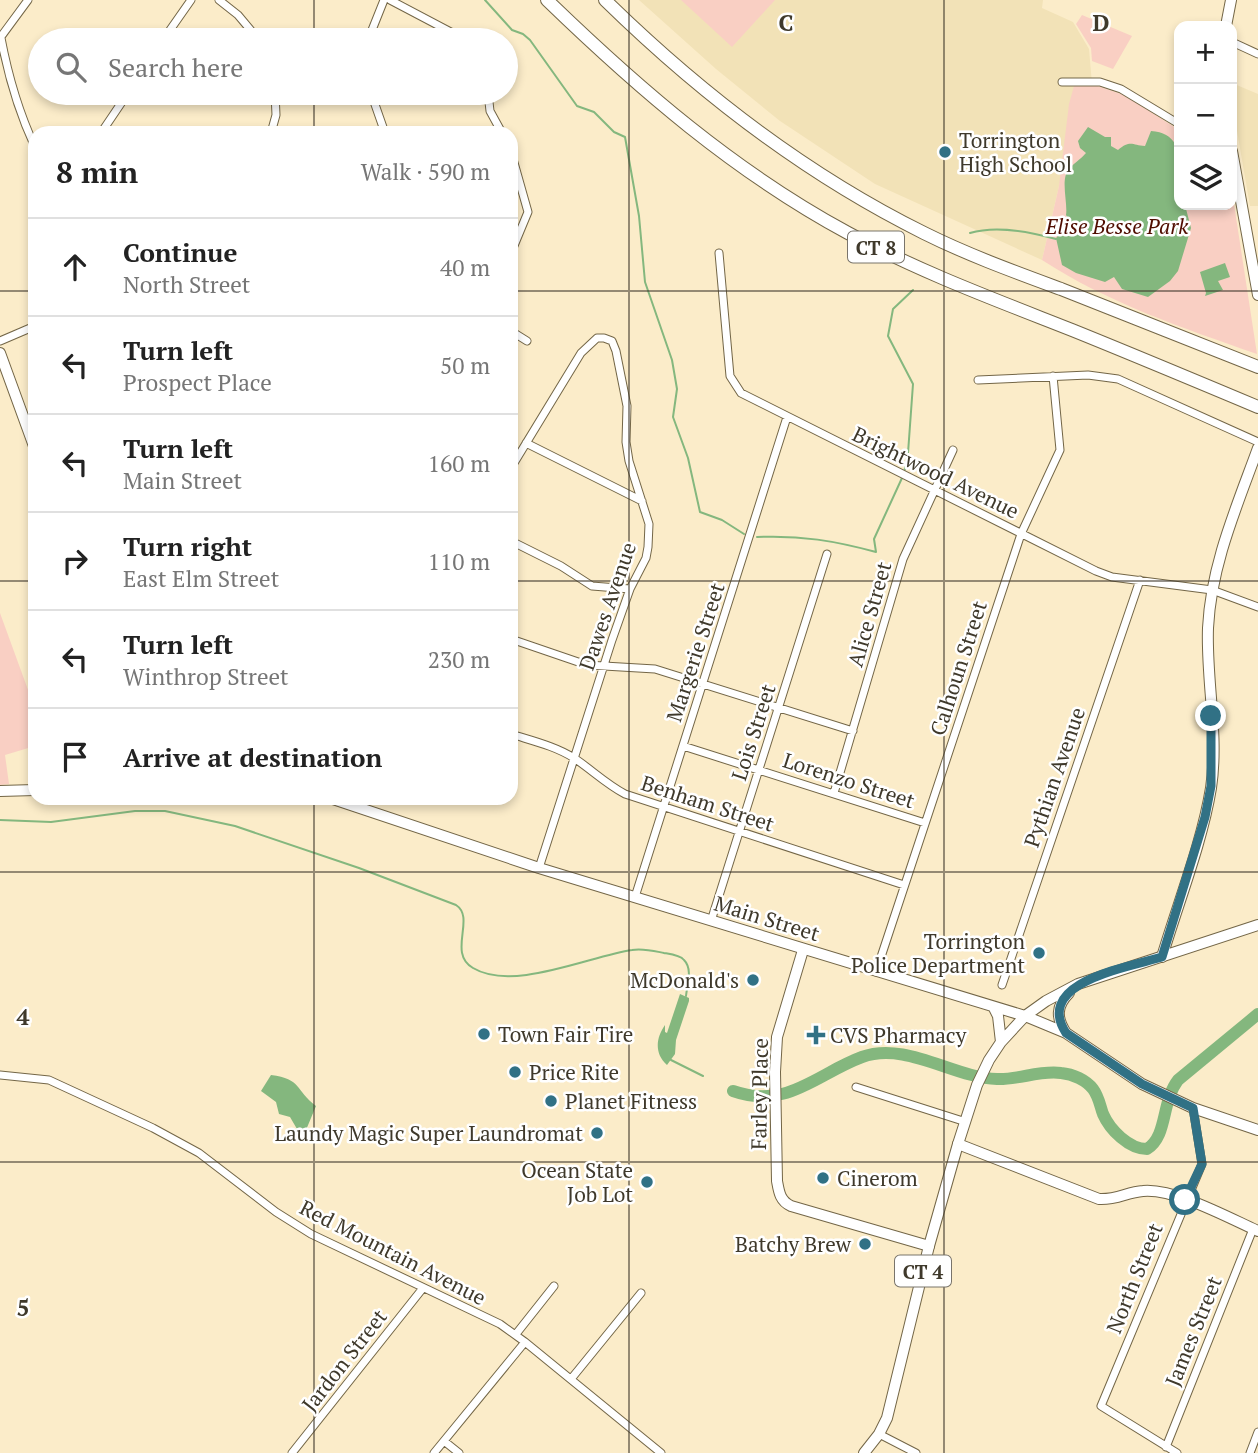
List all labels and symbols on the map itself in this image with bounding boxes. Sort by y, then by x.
text: C [779,7,794,38]
text: D [1093,7,1110,38]
place label: Torrington High School [959,126,1072,178]
marker: Torrington High School [937,144,953,160]
park label: Elise Besse Park [1045,212,1189,240]
road number: CT 8 [848,232,904,262]
street label: Brightwood Avenue [848,420,1024,524]
street label: Dawes Avenue [572,538,642,674]
street label: Alice Street [841,558,897,670]
street label: Margerie Street [659,579,731,725]
street label: Calhoun Street [923,597,993,739]
street label: Lois Street [724,680,782,784]
route end [1195,700,1226,731]
street label: Pythian Avenue [1017,703,1091,851]
street label: Lorenzo Street [780,746,919,815]
street label: Benham Street [638,768,778,838]
street label: Main Street [711,889,823,947]
place label: Torrington Police Department [851,927,1026,979]
marker: Torrington Police Department [1031,945,1047,961]
place label: McDonald's [630,966,739,994]
marker: McDonald's [745,972,761,988]
text: 4 [17,1001,30,1032]
place label: Town Fair Tire [498,1020,633,1048]
place label: CVS Pharmacy [830,1021,967,1049]
marker: Town Fair Tire [476,1026,492,1042]
marker: CVS Pharmacy [808,1027,824,1043]
street label: Farley Place [744,1038,774,1150]
place label: Price Rite [529,1058,619,1086]
marker: Price Rite [507,1064,523,1080]
place label: Planet Fitness [565,1087,697,1115]
marker: Planet Fitness [543,1093,559,1109]
place label: Laundy Magic Super Laundromat [274,1119,583,1147]
marker: Laundy Magic Super Laundromat [589,1125,605,1141]
place label: Ocean State Job Lot [521,1156,633,1208]
place label: Cinerom [837,1164,918,1192]
marker: Cinerom [815,1170,831,1186]
marker: Ocean State Job Lot [639,1174,655,1190]
route start [1169,1184,1200,1215]
street label: Red Mountain Avenue [295,1193,491,1311]
street label: North Street [1099,1219,1169,1337]
place label: Batchy Brew [735,1230,852,1258]
marker: Batchy Brew [857,1236,873,1252]
road number: CT 4 [895,1256,951,1287]
street label: James Street [1158,1271,1228,1390]
text: 5 [17,1292,30,1323]
street label: Jardon Street [295,1303,393,1417]

